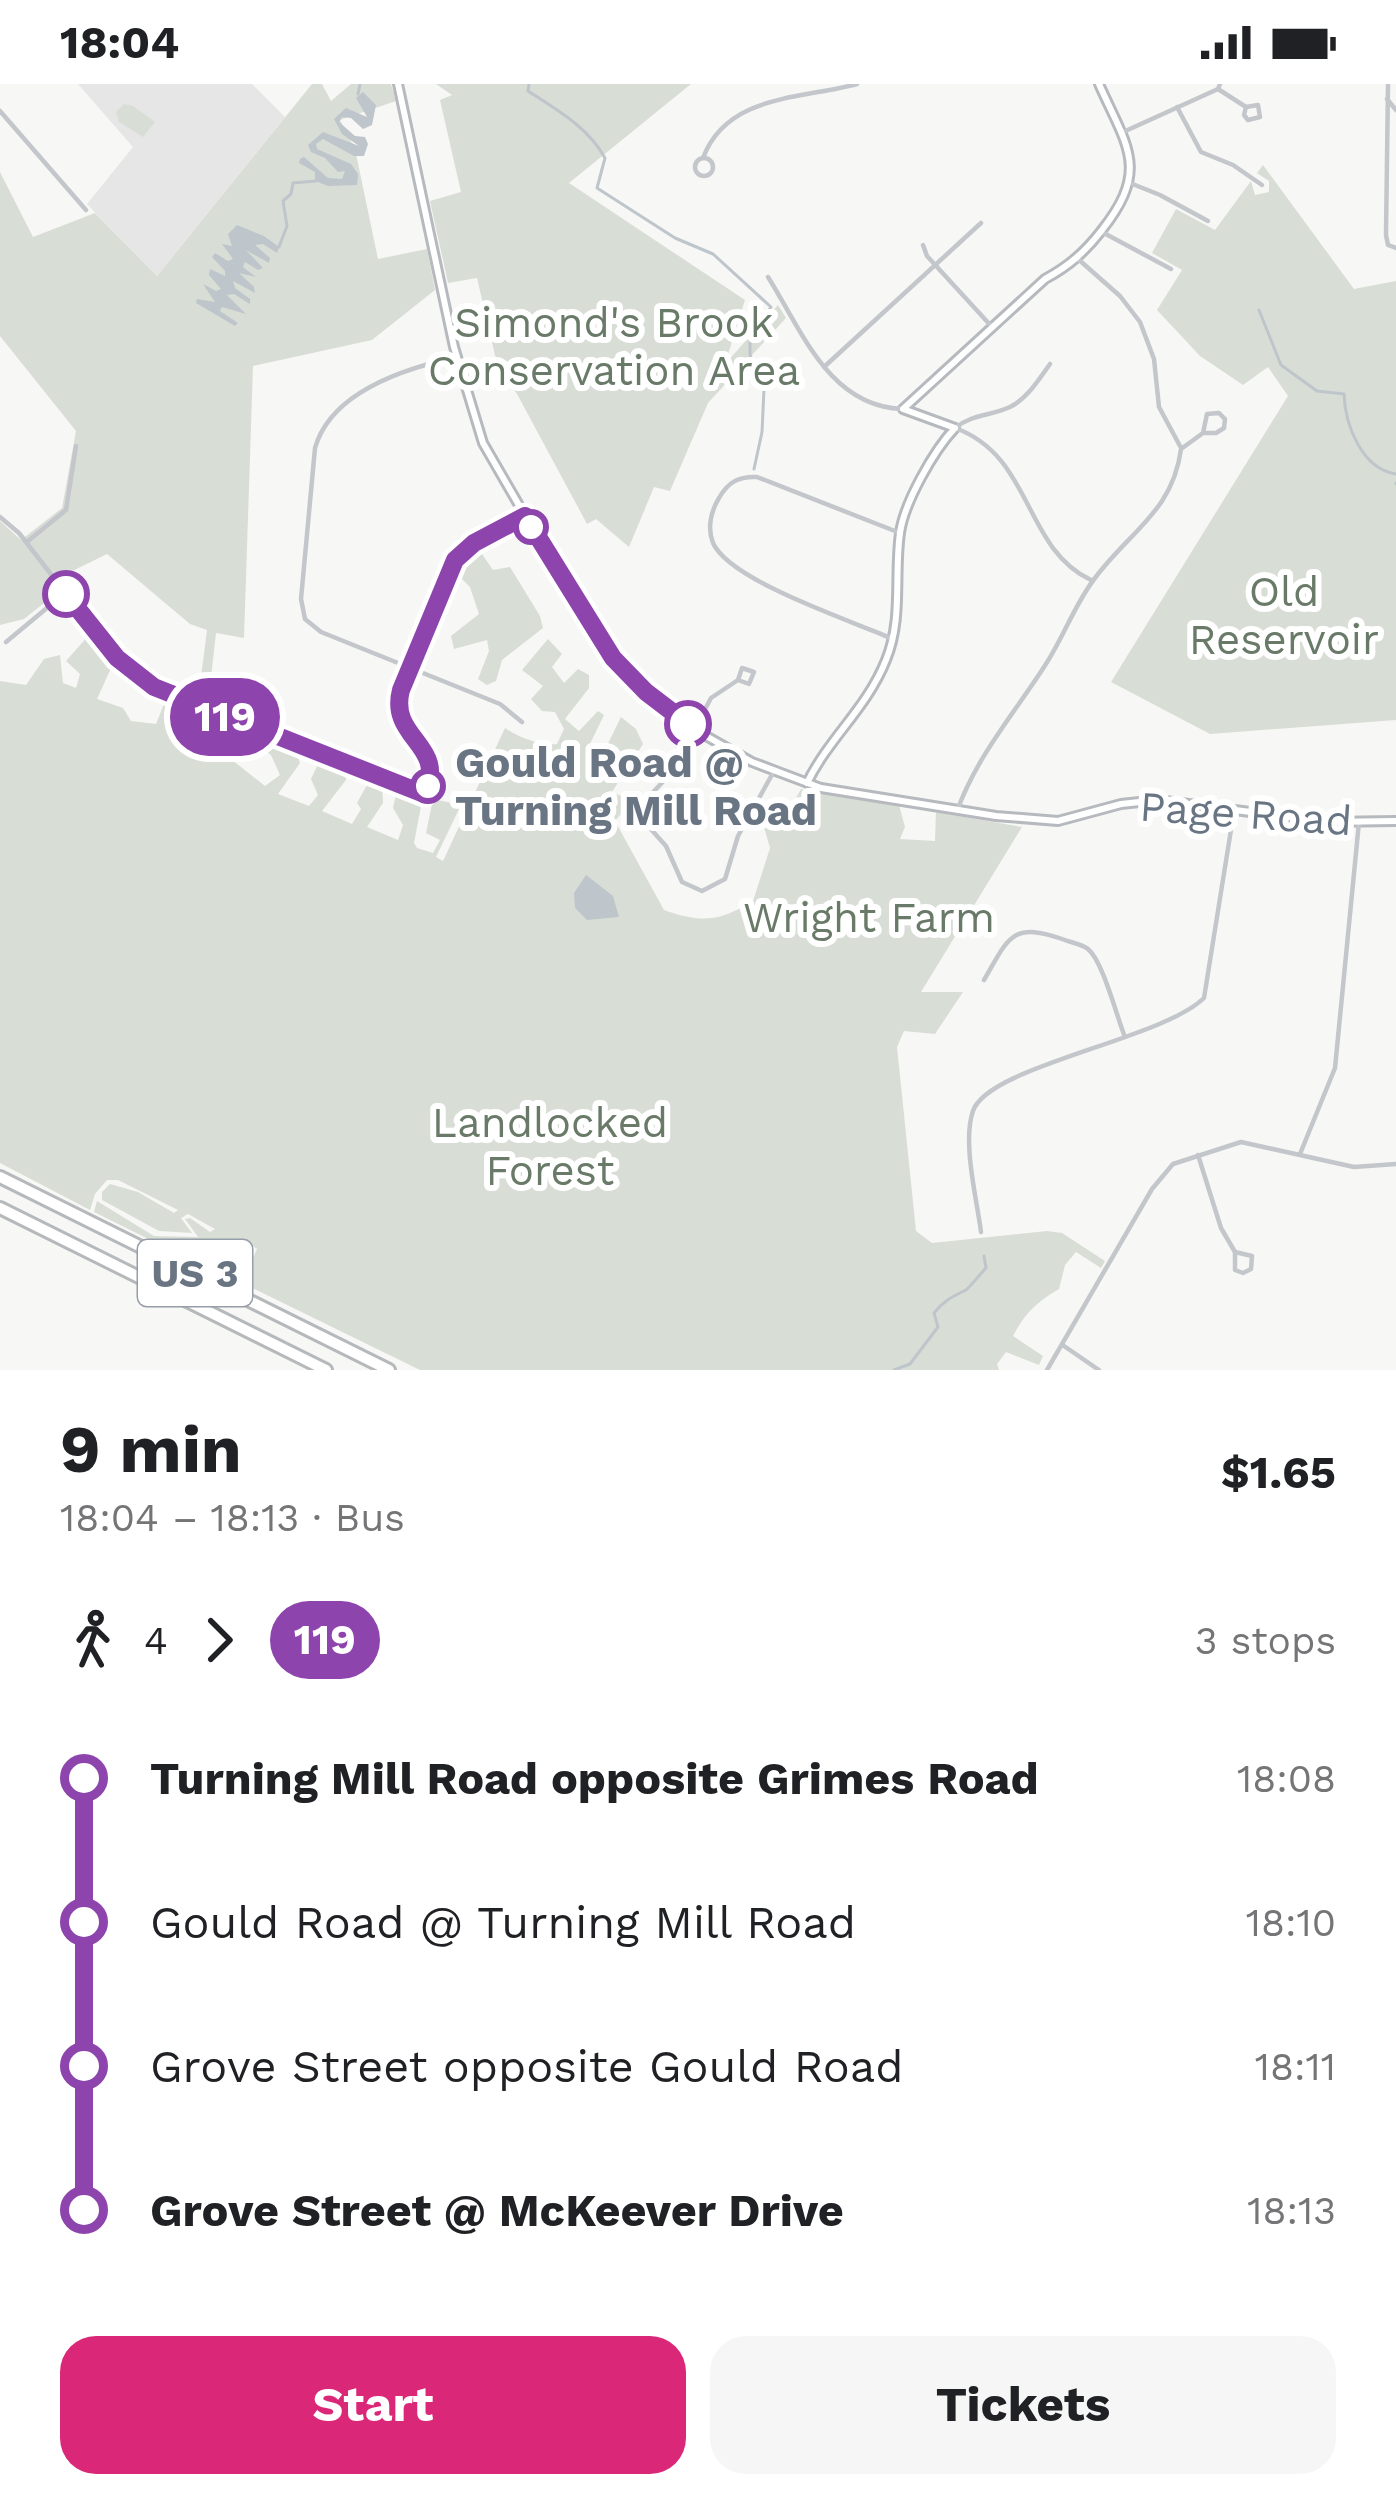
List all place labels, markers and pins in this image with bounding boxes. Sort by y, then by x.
unlabelled marker [515,511,547,543]
unlabelled marker [44,572,88,616]
unlabelled marker [666,702,710,746]
place label: Gould Road @ Turning Mill Road [455,738,817,835]
marker: Gould Road @ Turning Mill Road [412,770,444,802]

